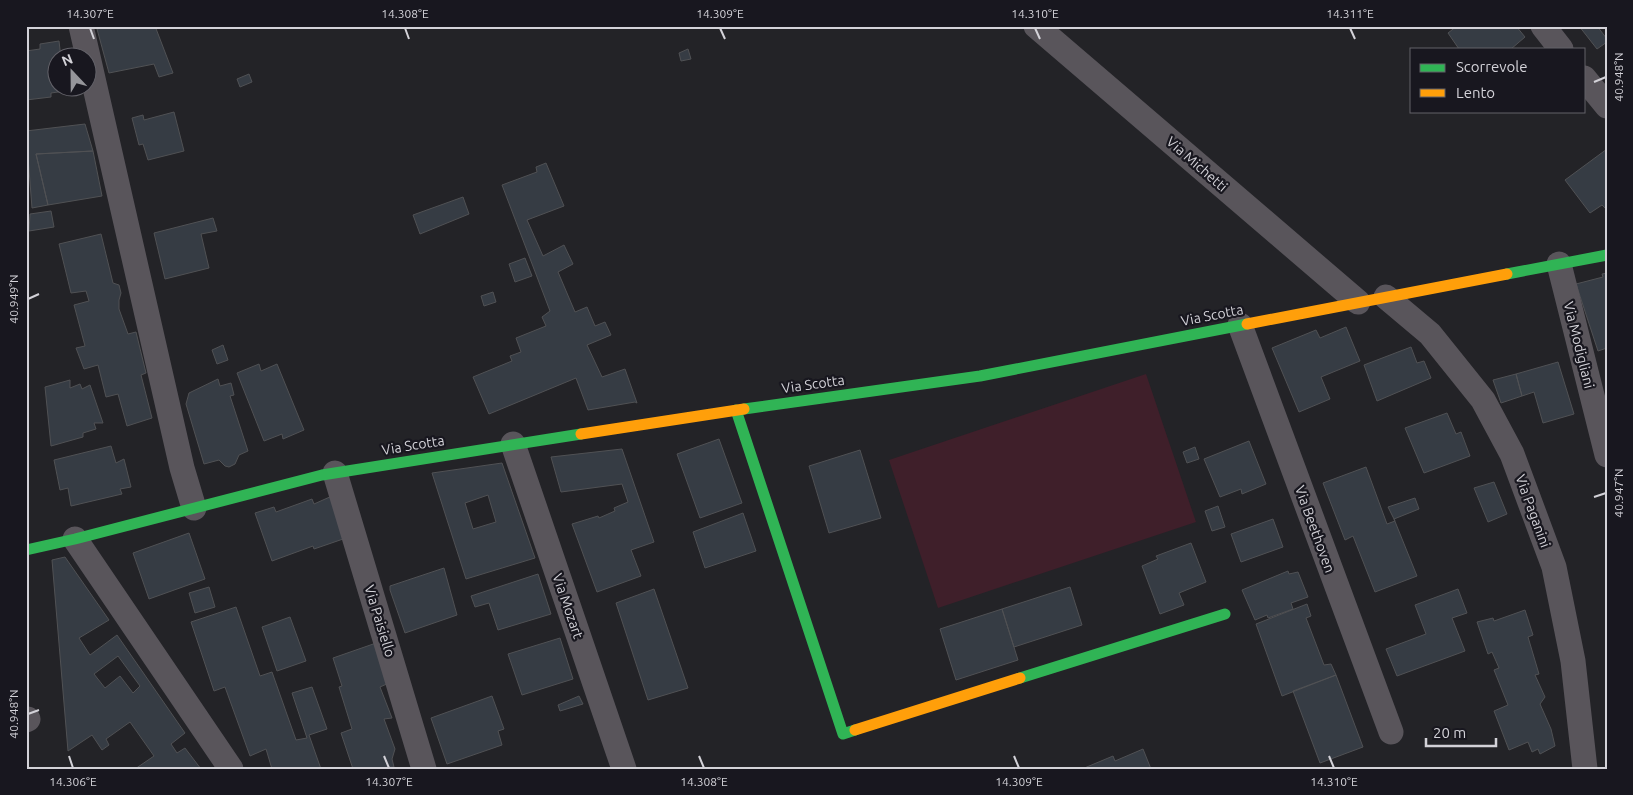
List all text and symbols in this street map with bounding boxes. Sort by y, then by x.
text: 14.307°E [66,7,114,20]
text: 14.308°E [381,7,429,20]
text: 14.309°E [696,7,744,20]
text: 14.310°E [1011,7,1059,20]
text: 14.311°E [1326,7,1374,20]
north arrow [48,48,98,98]
legend [1410,48,1586,112]
text: N [59,51,75,69]
text: 40.948°N [1612,52,1625,102]
text: Scorrevole [1456,58,1527,75]
text: Lento [1456,84,1495,101]
street label: Via Michetti [1163,133,1231,195]
text: 40.949°N [7,274,20,324]
street label: Via Modigliani [1560,300,1598,390]
street label: Via Scotta [1179,301,1245,329]
street label: Via Scotta [781,372,845,396]
street label: Via Scotta [380,432,446,458]
text: 40.947°N [1612,468,1625,518]
street label: Via Paganini [1512,472,1554,550]
street label: Via Beethoven [1292,483,1338,575]
street label: Via Mozart [549,571,587,641]
street label: Via Paisiello [361,583,399,659]
text: 40.948°N [7,689,20,739]
scale bar [1426,715,1496,747]
text: 20 m [1433,724,1466,741]
text: 14.306°E [49,775,97,788]
text: 14.307°E [365,775,413,788]
text: 14.308°E [680,775,728,788]
text: 14.309°E [995,775,1043,788]
text: 14.310°E [1310,775,1358,788]

